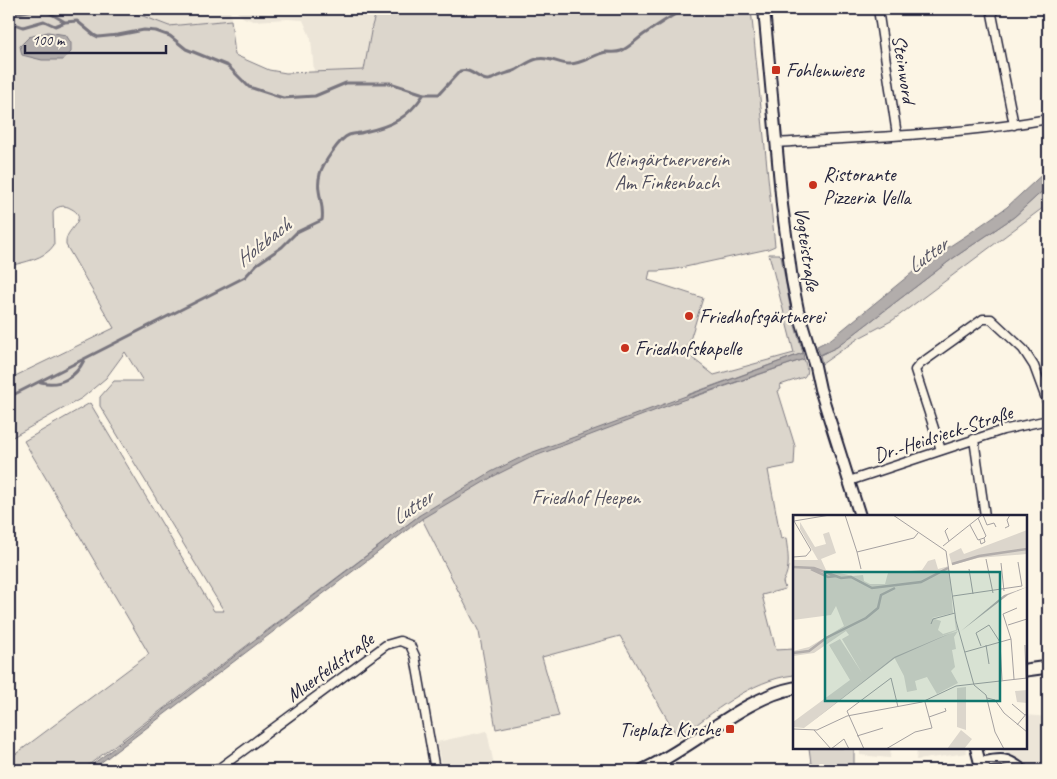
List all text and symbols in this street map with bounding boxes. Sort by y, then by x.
scale bar [25,22,166,54]
text: 100 m [32,31,66,50]
street label: Steinword [886,33,922,108]
place label: Fohlenwiese [786,58,865,83]
marker: Fohlenwiese [770,64,782,76]
park label: Kleingärtnerverein Am Finkenbach [605,147,730,195]
place label: Ristorante Pizzeria Vella [823,162,912,210]
marker: Ristorante Pizzeria Vella [807,179,819,191]
street label: Vogteistraße [789,206,825,294]
water label: Holzbach [230,211,297,272]
water label: Lutter [901,229,955,278]
place label: Friedhofsgärtnerei [699,304,827,329]
marker: Friedhofsgärtnerei [683,310,695,322]
place label: Friedhofskapelle [635,336,743,361]
marker: Friedhofskapelle [619,342,631,354]
street label: Dr.-Heidsieck-Straße [871,399,1017,468]
water label: Lutter [386,482,440,530]
park label: Friedhof Heepen [532,485,641,510]
inset map [793,515,1027,749]
street label: Muerfeldstraße [281,626,380,707]
place label: Tieplatz Kirche [619,717,721,742]
marker: Tieplatz Kirche [724,723,736,735]

